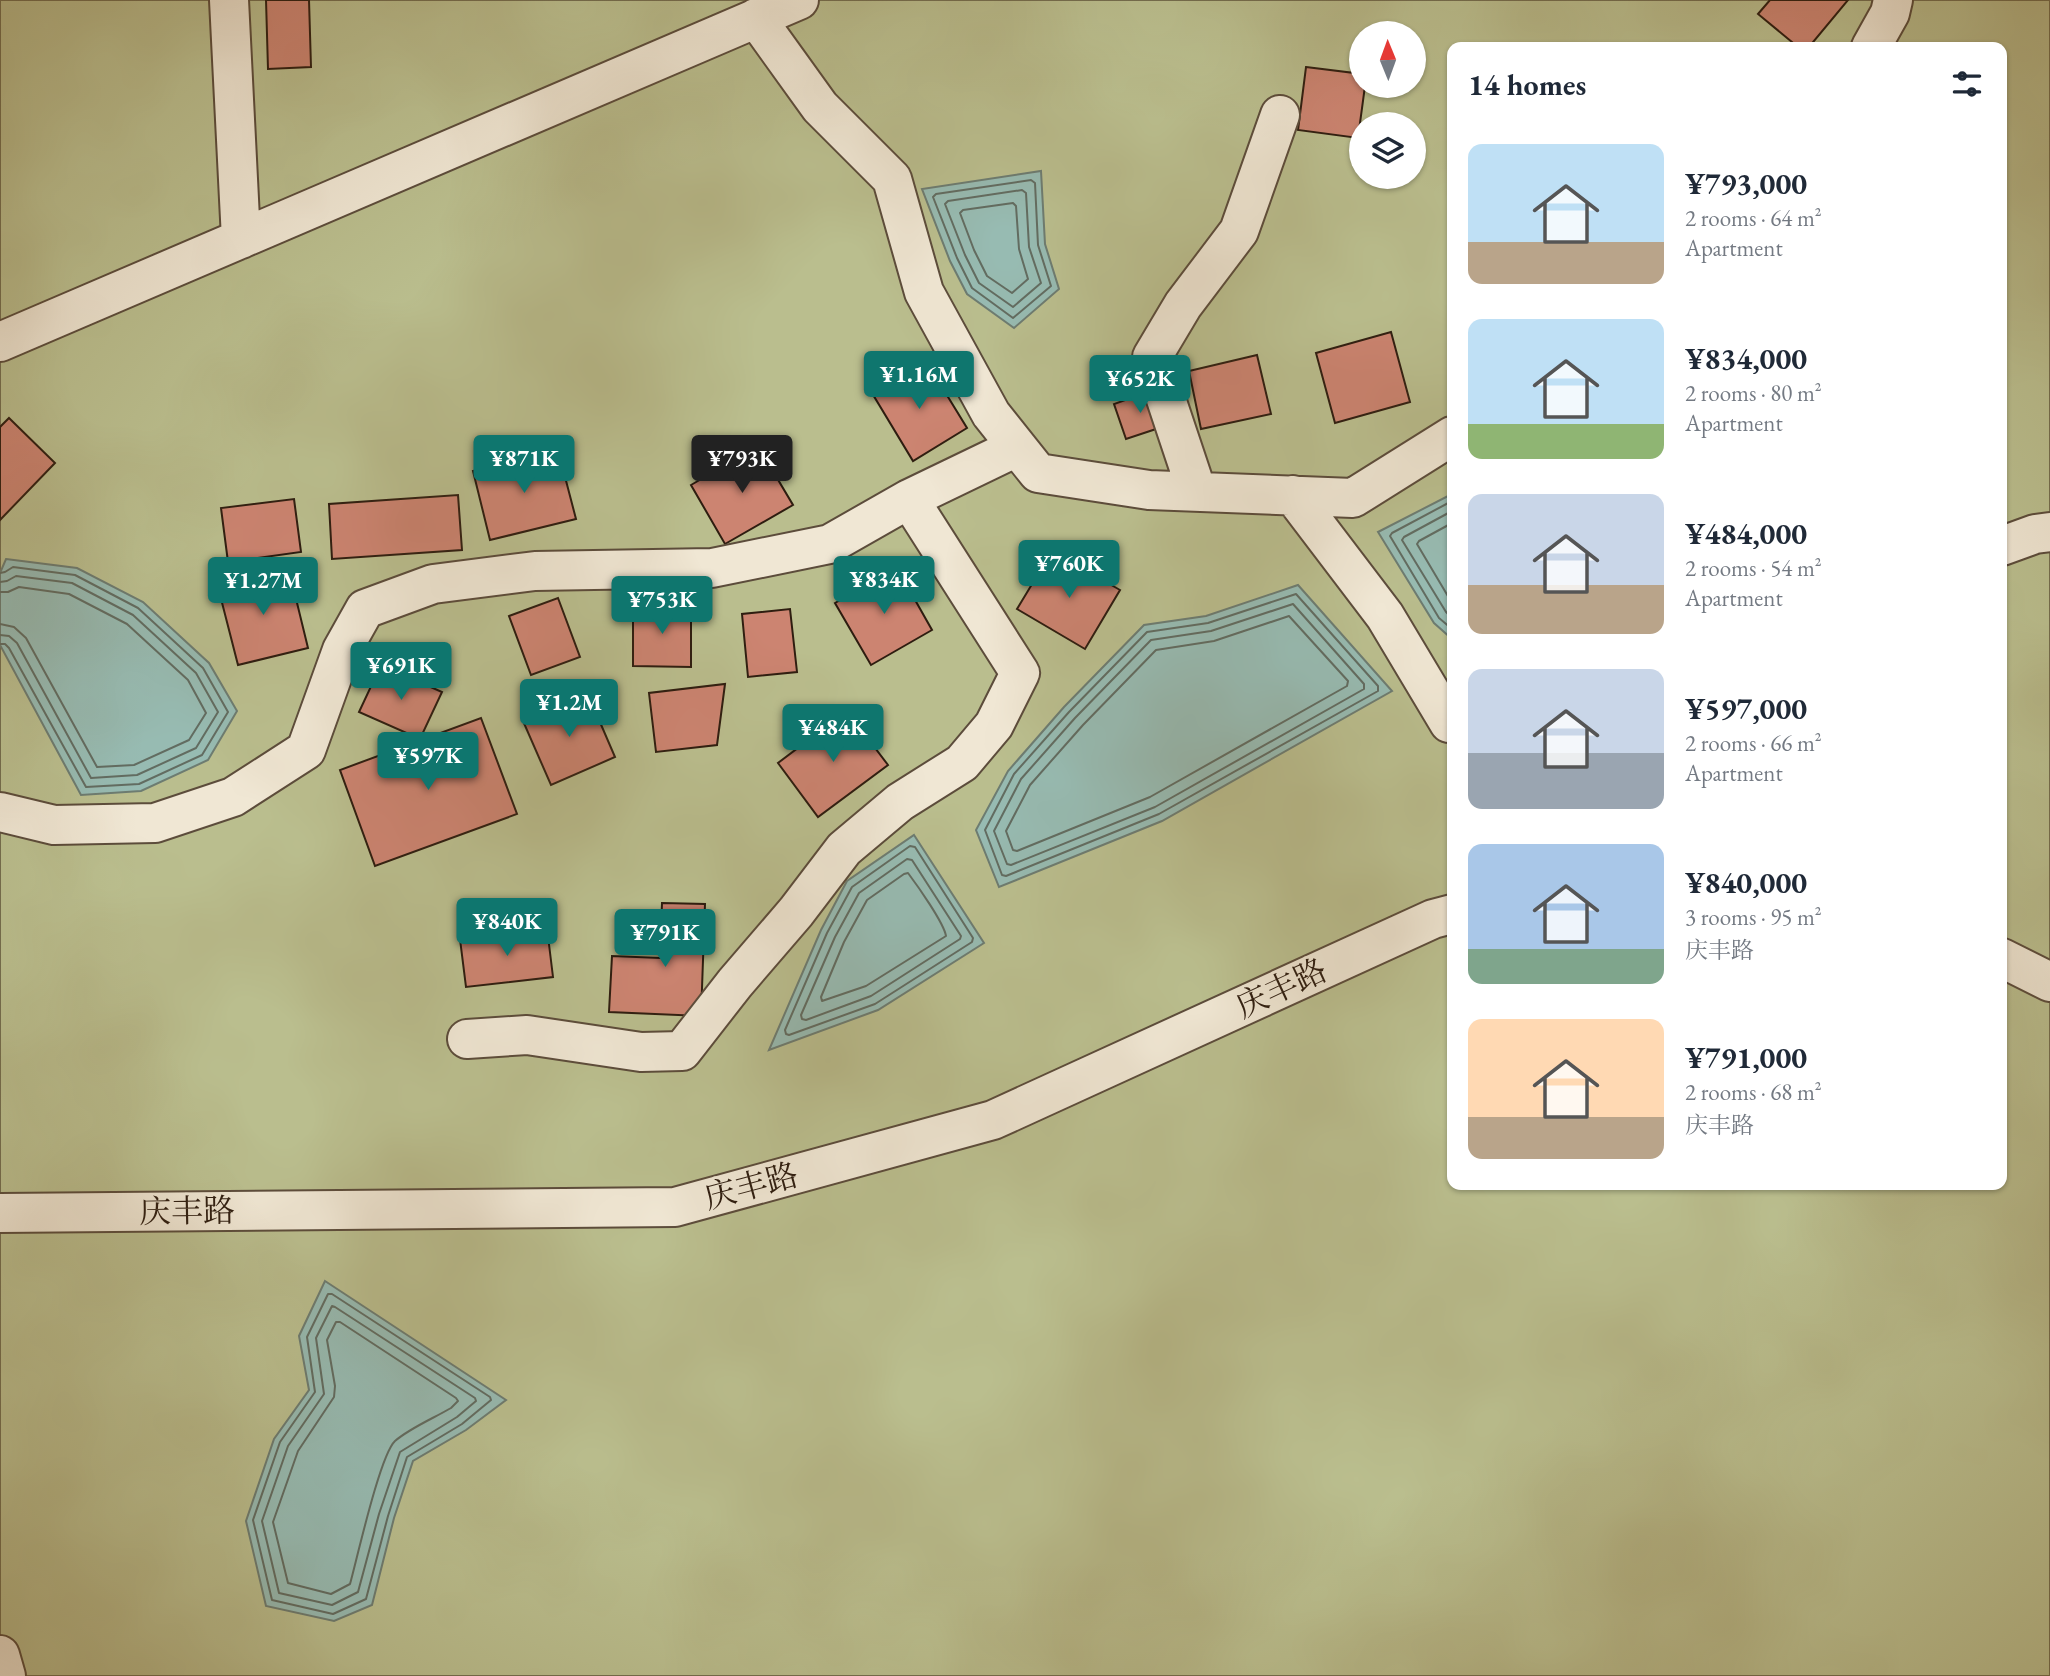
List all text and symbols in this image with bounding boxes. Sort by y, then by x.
north arrow [1349,21,1426,98]
map controls [1349,21,1426,189]
text: 14 homes [1468,65,1586,104]
icon: filters [1948,65,1986,103]
button: layers [1349,112,1426,189]
text: ¥793,000 [1685,164,1807,203]
icon: home [1524,172,1608,256]
text: 2 rooms · 64 m² [1685,203,1822,233]
text: Apartment [1685,233,1783,263]
text: ¥834,000 [1685,339,1807,378]
icon: home [1524,347,1608,431]
pin: ¥1.16M [862,352,976,411]
pin: ¥652K [1091,356,1189,415]
text: ¥1.16M [880,359,958,389]
text: ¥652K [1105,363,1175,393]
text: 2 rooms · 80 m² [1685,378,1822,408]
text: Apartment [1685,408,1783,438]
pin: ¥871K [475,435,573,495]
pin: ¥793K [693,435,791,495]
text: ¥871K [489,443,559,473]
text: ¥793K [707,443,777,473]
text: ¥484,000 [1685,514,1807,553]
icon: home [1524,522,1608,606]
pin: ¥760K [1020,540,1118,600]
text: ¥760K [1034,548,1104,578]
text: 2 rooms · 54 m² [1685,553,1822,583]
pin: ¥834K [835,556,933,616]
pin: ¥1.27M [206,558,320,617]
text: ¥834K [849,564,919,594]
text: ¥1.27M [224,565,302,595]
pin: ¥753K [613,576,711,636]
text: Apartment [1685,583,1783,613]
text: ¥753K [627,584,697,614]
pin: ¥691K [352,642,450,702]
text: ¥691K [366,650,436,680]
pin: ¥1.2M [520,680,618,739]
text: ¥1.2M [536,687,602,717]
text: ¥597,000 [1685,689,1807,728]
icon: home [1524,697,1608,781]
pin: ¥484K [784,704,882,764]
text: ¥484K [798,712,868,742]
text: 2 rooms · 66 m² [1685,728,1822,758]
pin: ¥597K [379,732,477,792]
text: ¥597K [393,740,463,770]
text: Apartment [1685,758,1783,788]
text: ¥840,000 [1685,863,1807,902]
icon: home [1524,872,1608,956]
pin: ¥840K [458,898,556,958]
text: 3 rooms · 95 m² [1685,902,1822,932]
text: ¥840K [472,906,542,936]
pin: ¥791K [616,909,714,969]
text: ¥791K [630,917,700,947]
text: 庆丰路 [1685,935,1754,965]
street label: 庆丰路 [1229,949,1333,1027]
text: ¥791,000 [1685,1038,1807,1077]
icon: home [1524,1047,1608,1131]
text: 2 rooms · 68 m² [1685,1077,1822,1107]
text: 庆丰路 [1685,1110,1754,1140]
street label: 庆丰路 [699,1153,803,1219]
street label: 庆丰路 [139,1189,235,1233]

